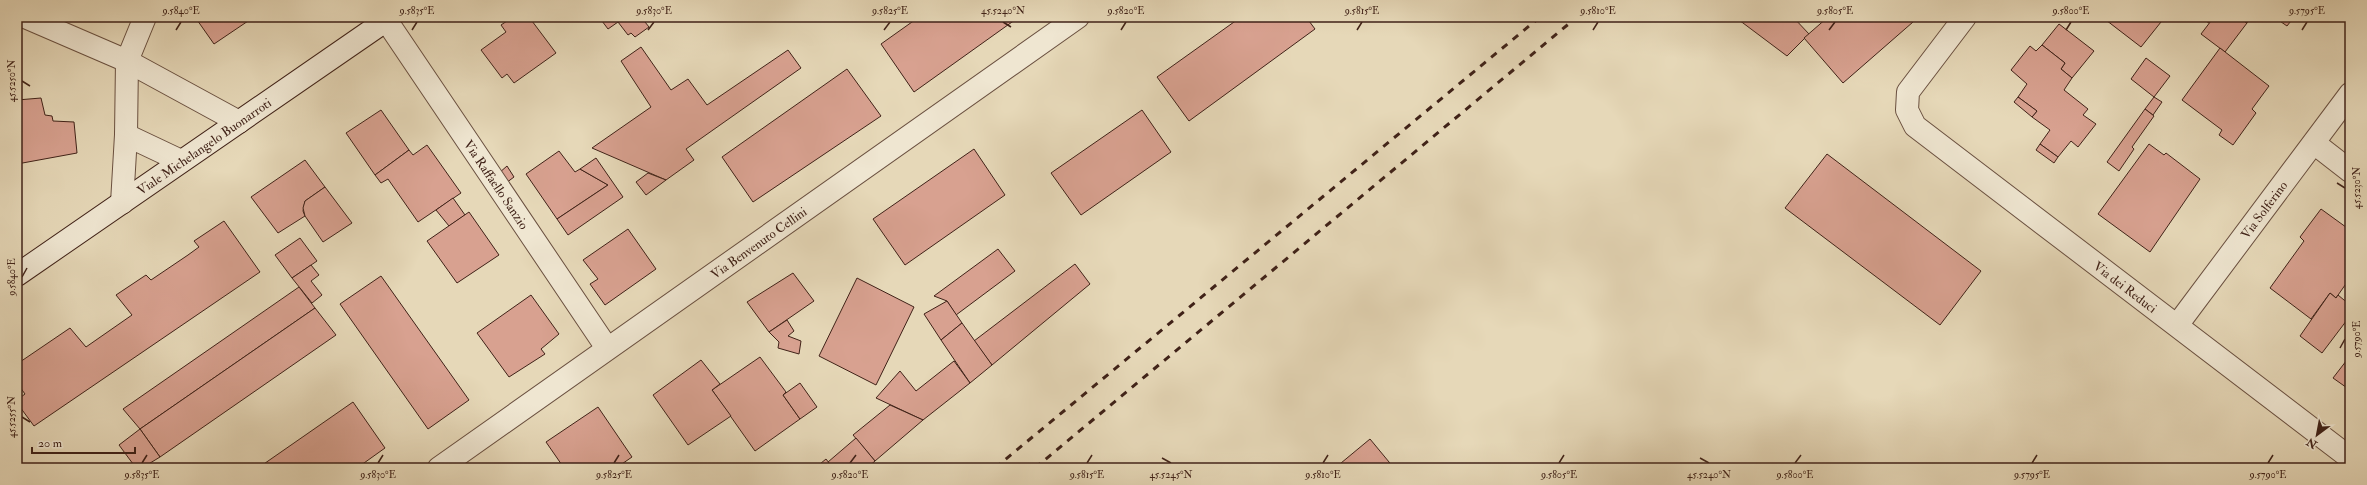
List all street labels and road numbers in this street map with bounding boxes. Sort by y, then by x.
street label: Viale Michelangelo Buonarroti [134,95,275,199]
street label: Via Raffaello Sanzio [460,137,532,233]
street label: Via Solferino [2238,178,2291,242]
street label: Via Benvenuto Cellini [708,204,811,283]
street label: Via dei Reduci [2090,258,2160,317]

